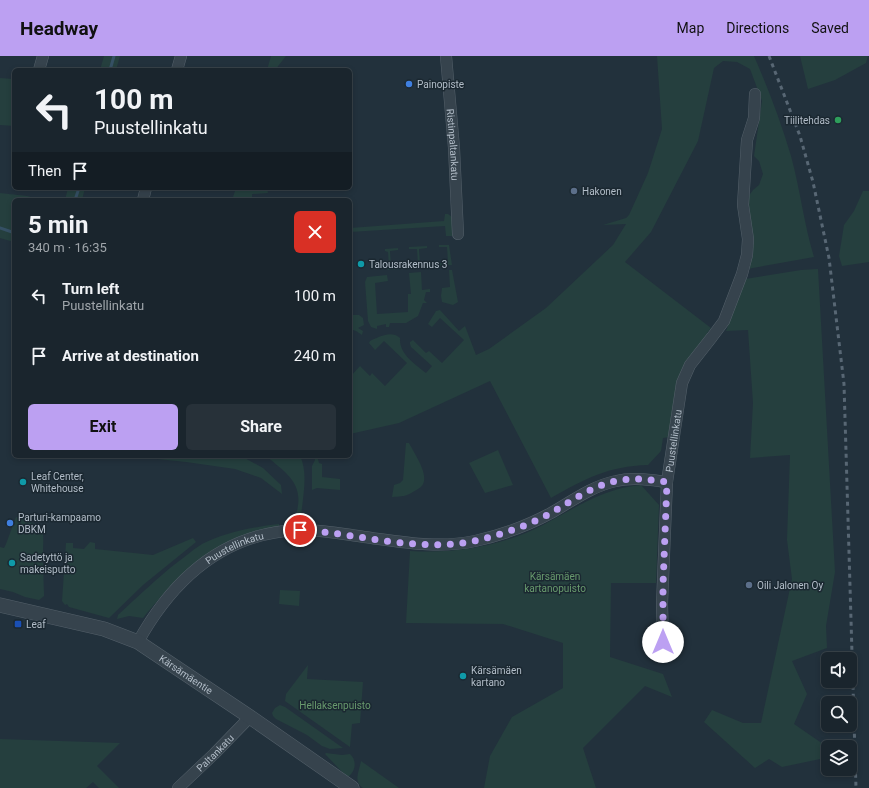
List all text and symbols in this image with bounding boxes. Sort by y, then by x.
text: Headway [20,17,98,40]
text: Map [677,20,704,36]
text: Directions [726,20,789,36]
text: Saved [811,20,849,36]
marker: Painopiste [404,79,414,89]
place label: Painopiste [417,79,464,90]
text: 100 m [94,83,173,116]
icon: left [28,84,80,136]
street label: Ristinpaltankatu [445,108,461,181]
place label: Tiilitehdas [784,115,830,126]
marker: Tiilitehdas [833,115,843,125]
text: Puustellinkatu [94,117,208,138]
icon: arrive [69,160,91,182]
text: Then [28,162,61,180]
marker: Hakonen [569,186,579,196]
place label: Hakonen [582,186,622,197]
text: 5 min [28,211,88,239]
button: close [294,211,336,253]
text: 340 m · 16:35 [28,240,107,255]
marker: Talousrakennus 3 [356,259,366,269]
place label: Talousrakennus 3 [369,259,447,270]
text: Turn left [62,280,119,298]
icon: left [28,285,50,307]
text: 100 m [294,287,336,305]
text: Puustellinkatu [62,298,144,313]
icon: arrive [28,345,50,367]
text: Arrive at destination [62,347,199,365]
text: 240 m [294,347,336,365]
button: Exit [28,404,178,450]
button: Share [186,404,336,450]
street label: Puustellinkatu [664,409,684,473]
place label: Leaf Center, Whitehouse [31,471,84,494]
marker: Leaf Center, Whitehouse [18,477,28,487]
place label: Parturi-kampaamo DBKM [18,512,101,535]
pin [283,513,317,547]
marker: Parturi-kampaamo DBKM [5,518,15,528]
icon: arrive [289,519,311,541]
street label: Puustellinkatu [203,530,265,566]
place label: Sadetyttö ja makeisputto [20,552,76,575]
marker: Sadetyttö ja makeisputto [7,558,17,568]
park label: Kärsämäen kartanopuisto [524,571,586,594]
marker: Oili Jalonen Oy [744,580,754,590]
place label: Oili Jalonen Oy [757,580,823,591]
marker: Leaf [13,619,23,629]
place label: Leaf [26,619,46,630]
position arrow [642,621,684,663]
map controls [821,652,857,776]
button: sound [821,652,857,688]
street label: Kärsämäentie [157,653,215,696]
place label: Kärsämäen kartano [471,665,522,688]
marker: Kärsämäen kartano [458,671,468,681]
button: search [821,696,857,732]
park label: Hellaksenpuisto [299,700,371,711]
street label: Paltankatu [194,732,236,774]
button: layers [821,740,857,776]

